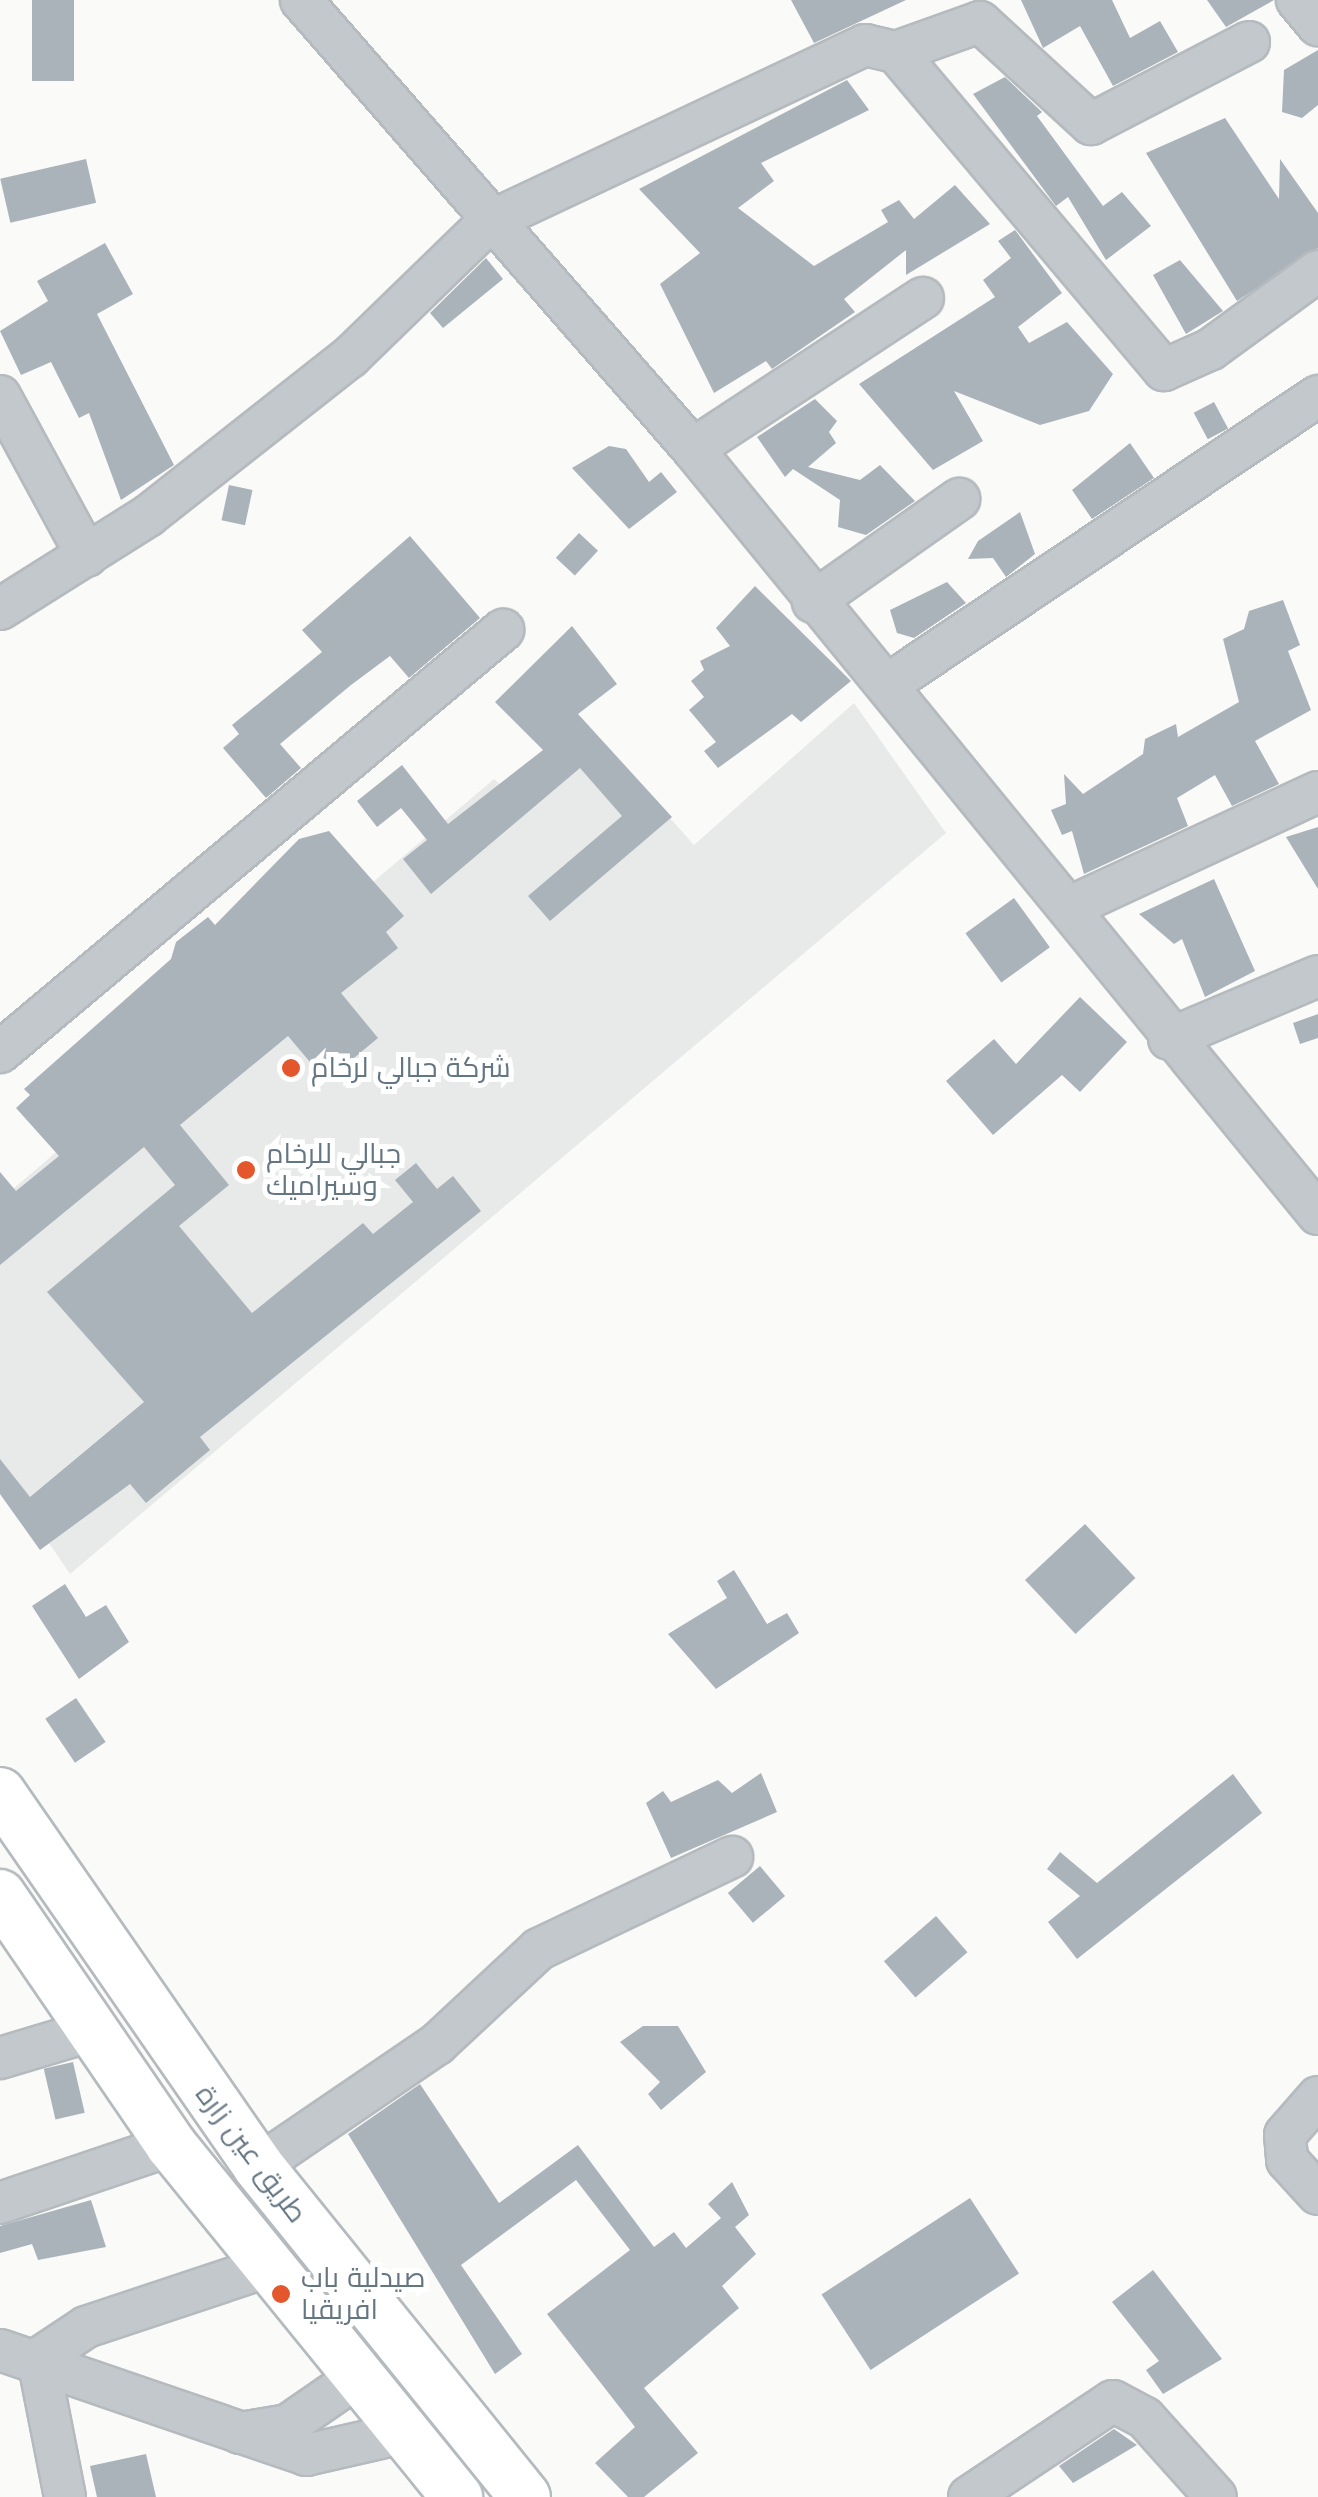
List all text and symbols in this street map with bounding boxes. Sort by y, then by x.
place label: شركة جبالي لرخام [311,1051,511,1085]
marker: شركة جبالي لرخام [280,1057,302,1079]
place label: جبالي للرخام وسيراميك [266,1137,401,1203]
marker: جبالي للرخام وسيراميك [235,1159,257,1181]
street label: طريق عين زارة [188,2078,314,2230]
place label: صيدلية باب افريقيا [301,2261,426,2327]
marker: صيدلية باب افريقيا [270,2283,292,2305]

